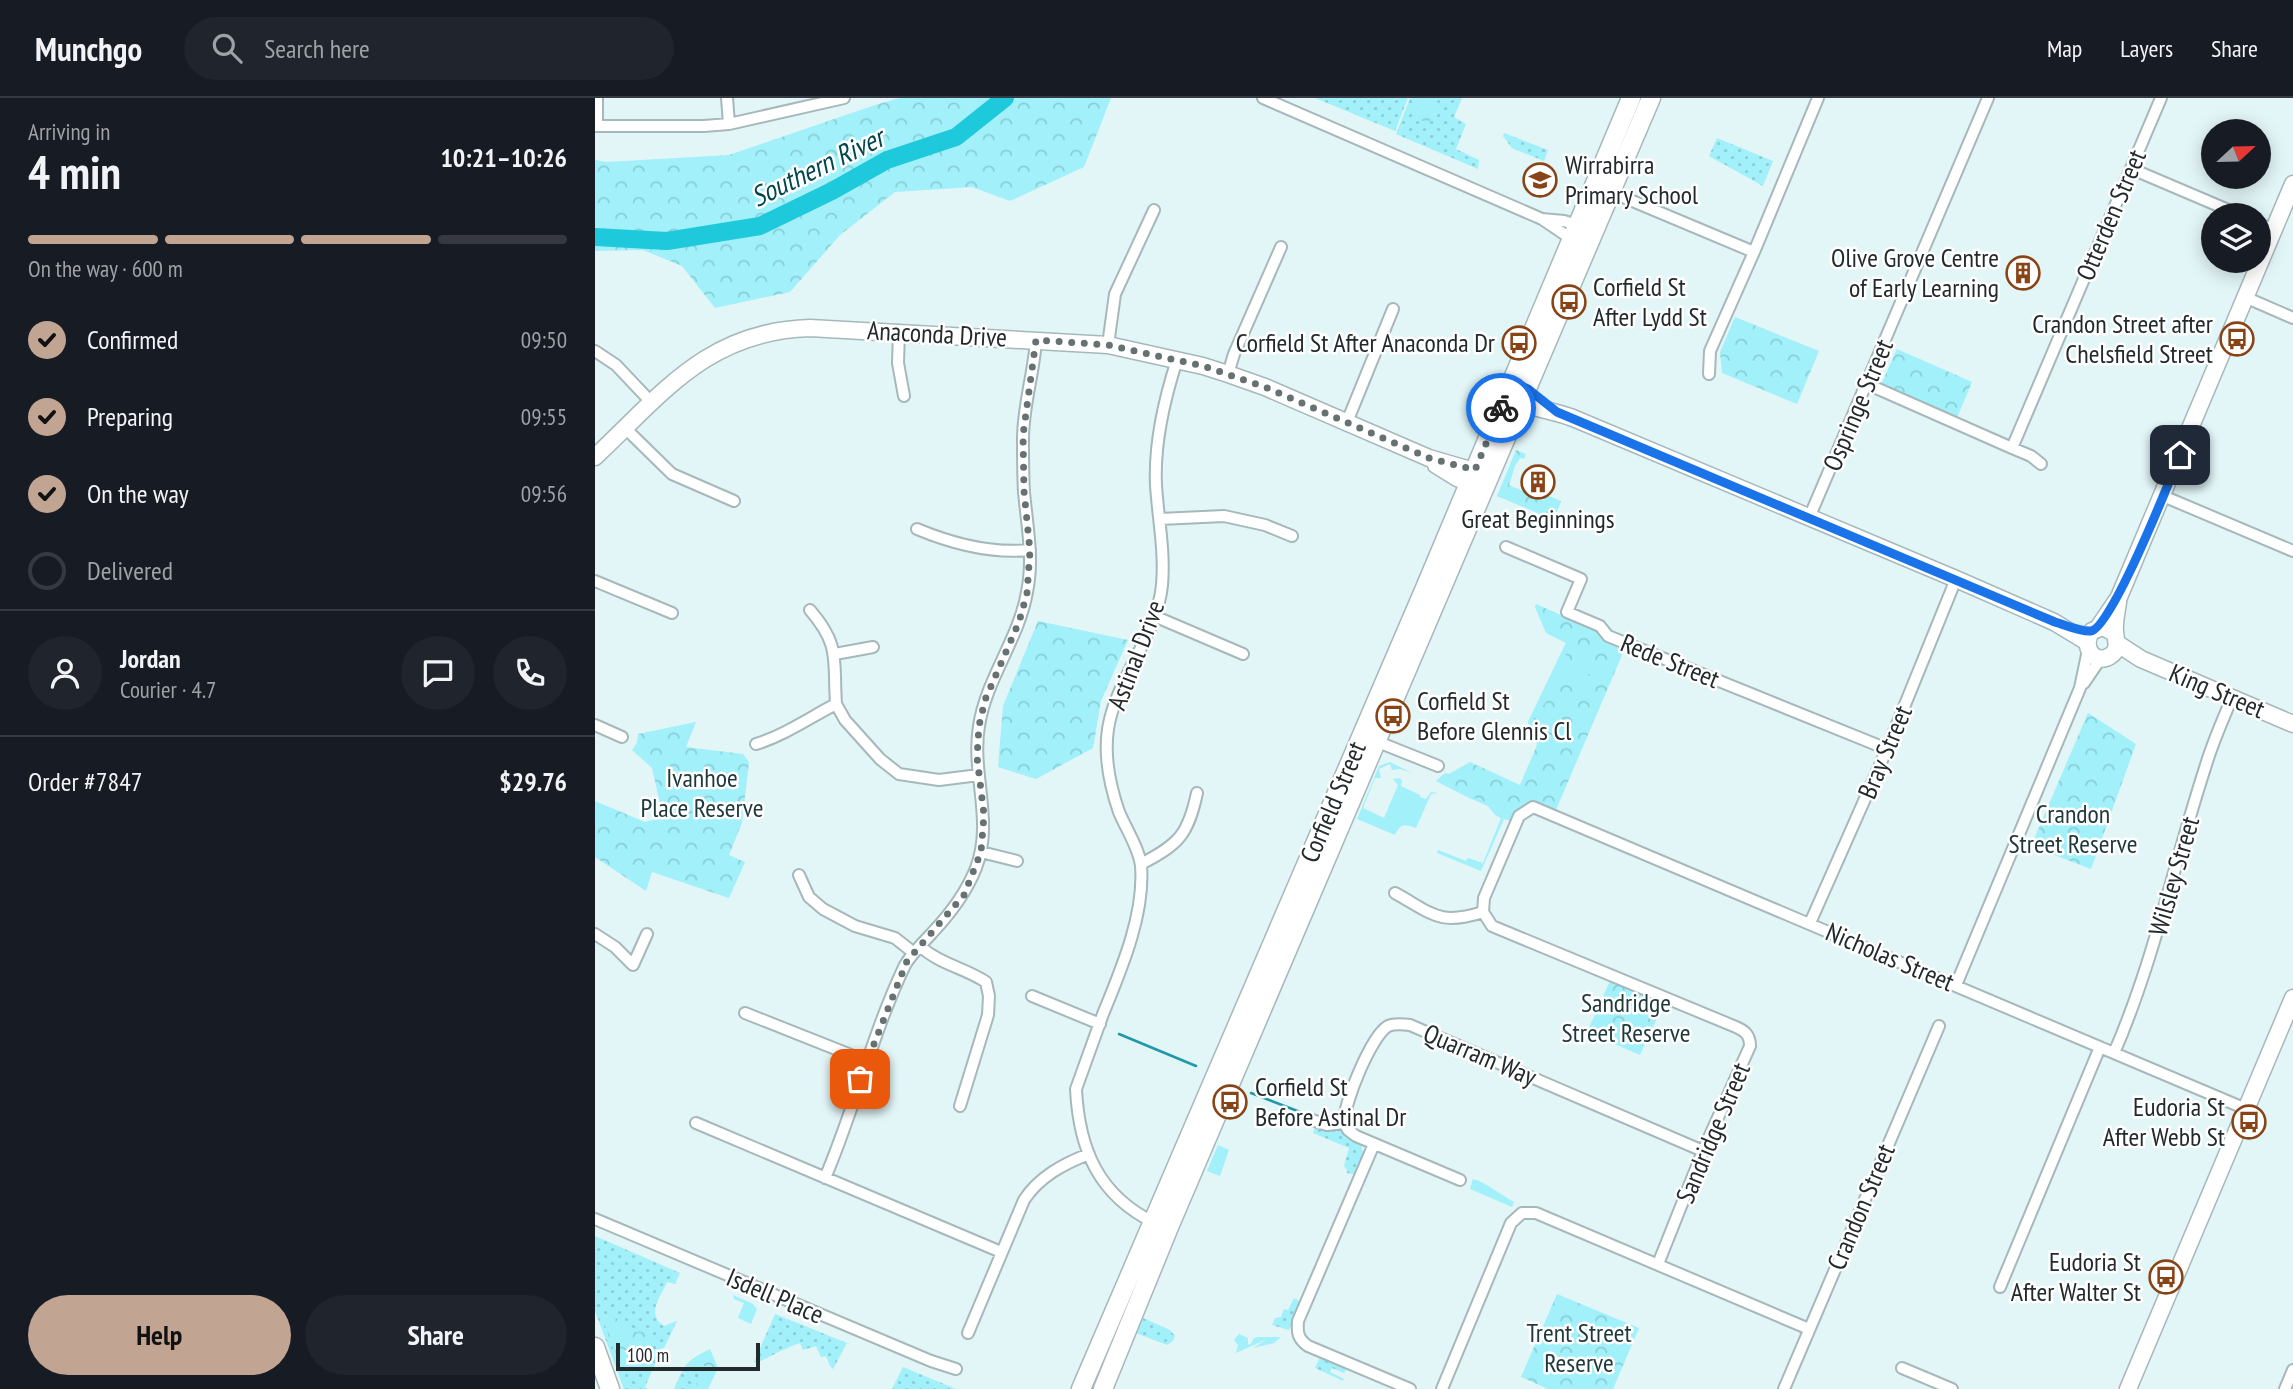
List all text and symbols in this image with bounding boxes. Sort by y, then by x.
search box [184,17,674,80]
text: Munchgo [35,27,142,70]
icon: search [208,29,246,67]
text: Search here [264,32,370,65]
text: Map [2047,33,2082,64]
text: Layers [2120,33,2173,64]
text: Share [2211,33,2258,64]
text: Arriving in [28,117,110,146]
water label: Southern River [744,117,893,215]
north arrow [2201,119,2271,189]
map controls [2201,119,2271,273]
text: 10:21–10:26 [440,141,567,174]
text: 4 min [28,142,121,202]
street label: Otterden Street [2068,144,2153,285]
place label: Wirrabirra Primary School [1565,148,1698,211]
school or university icon: Wirrabirra Primary School [1521,161,1559,199]
button: layers [2201,203,2271,273]
place label: Olive Grove Centre of Early Learning [1831,241,1999,304]
text: On the way · 600 m [28,254,183,283]
building icon: Olive Grove Centre of Early Learning [2004,254,2042,292]
place label: Corfield St After Lydd St [1593,270,1707,333]
bus stop icon: Corfield St After Lydd St [1550,283,1588,321]
place label: Crandon Street after Chelsfield Street [2032,307,2213,370]
street label: Anaconda Drive [866,313,1008,354]
bus stop icon: Crandon Street after Chelsfield Street [2218,320,2256,358]
icon: check [28,321,66,359]
text: Confirmed [87,323,178,356]
bus stop icon: Corfield St After Anaconda Dr [1500,324,1538,362]
text: 09:50 [521,325,567,354]
place label: Corfield St After Anaconda Dr [1236,326,1495,359]
street label: Ospringe Street [1815,334,1900,476]
courier [1466,373,1536,443]
icon: bike [1482,389,1520,427]
icon: check [28,398,66,436]
text: Preparing [87,400,173,433]
text: 09:55 [521,402,567,431]
pin [2150,425,2210,485]
icon: home [2161,436,2199,474]
building icon: Great Beginnings [1519,463,1557,501]
icon: check [28,475,66,513]
text: On the way [87,477,189,510]
text: 09:56 [521,479,567,508]
place label: Great Beginnings [1461,502,1615,535]
text: Delivered [87,554,173,587]
street label: Astinal Drive [1100,595,1171,714]
street label: Rede Street [1616,626,1724,695]
button: person [28,636,102,710]
button: chat [401,636,475,710]
button: phone [493,636,567,710]
text: Jordan [120,642,181,675]
street label: King Street [2165,656,2270,725]
text: Courier · 4.7 [120,675,216,704]
place label: Corfield St Before Glennis Cl [1417,684,1571,747]
bus stop icon: Corfield St Before Glennis Cl [1374,697,1412,735]
street label: Bray Street [1850,700,1919,803]
street label: Corfield Street [1292,736,1373,867]
park label: Ivanhoe Place Reserve [641,761,763,824]
text: Order #7847 [28,765,143,798]
text: $29.76 [499,765,567,798]
park label: Crandon Street Reserve [2008,797,2138,860]
street label: Wilsley Street [2141,812,2206,939]
street label: Nicholas Street [1821,915,1959,998]
park label: Sandridge Street Reserve [1561,986,1691,1049]
street label: Quarram Way [1419,1016,1542,1093]
pin [830,1049,890,1109]
street label: Sandridge Street [1668,1058,1757,1208]
icon: bag [841,1060,879,1098]
place label: Corfield St Before Astinal Dr [1255,1070,1406,1133]
bus stop icon: Corfield St Before Astinal Dr [1211,1083,1249,1121]
place label: Eudoria St After Webb St [2103,1090,2225,1153]
bus stop icon: Eudoria St After Webb St [2230,1103,2268,1141]
street label: Crandon Street [1819,1139,1902,1275]
place label: Eudoria St After Walter St [2011,1245,2141,1308]
bus stop icon: Eudoria St After Walter St [2147,1258,2185,1296]
street label: Isdell Place [722,1260,829,1331]
button: Help [28,1295,291,1375]
button: Share [305,1295,567,1375]
park label: Trent Street Reserve [1526,1316,1632,1379]
scale bar [616,1340,759,1372]
text: 100 m [627,1343,669,1367]

